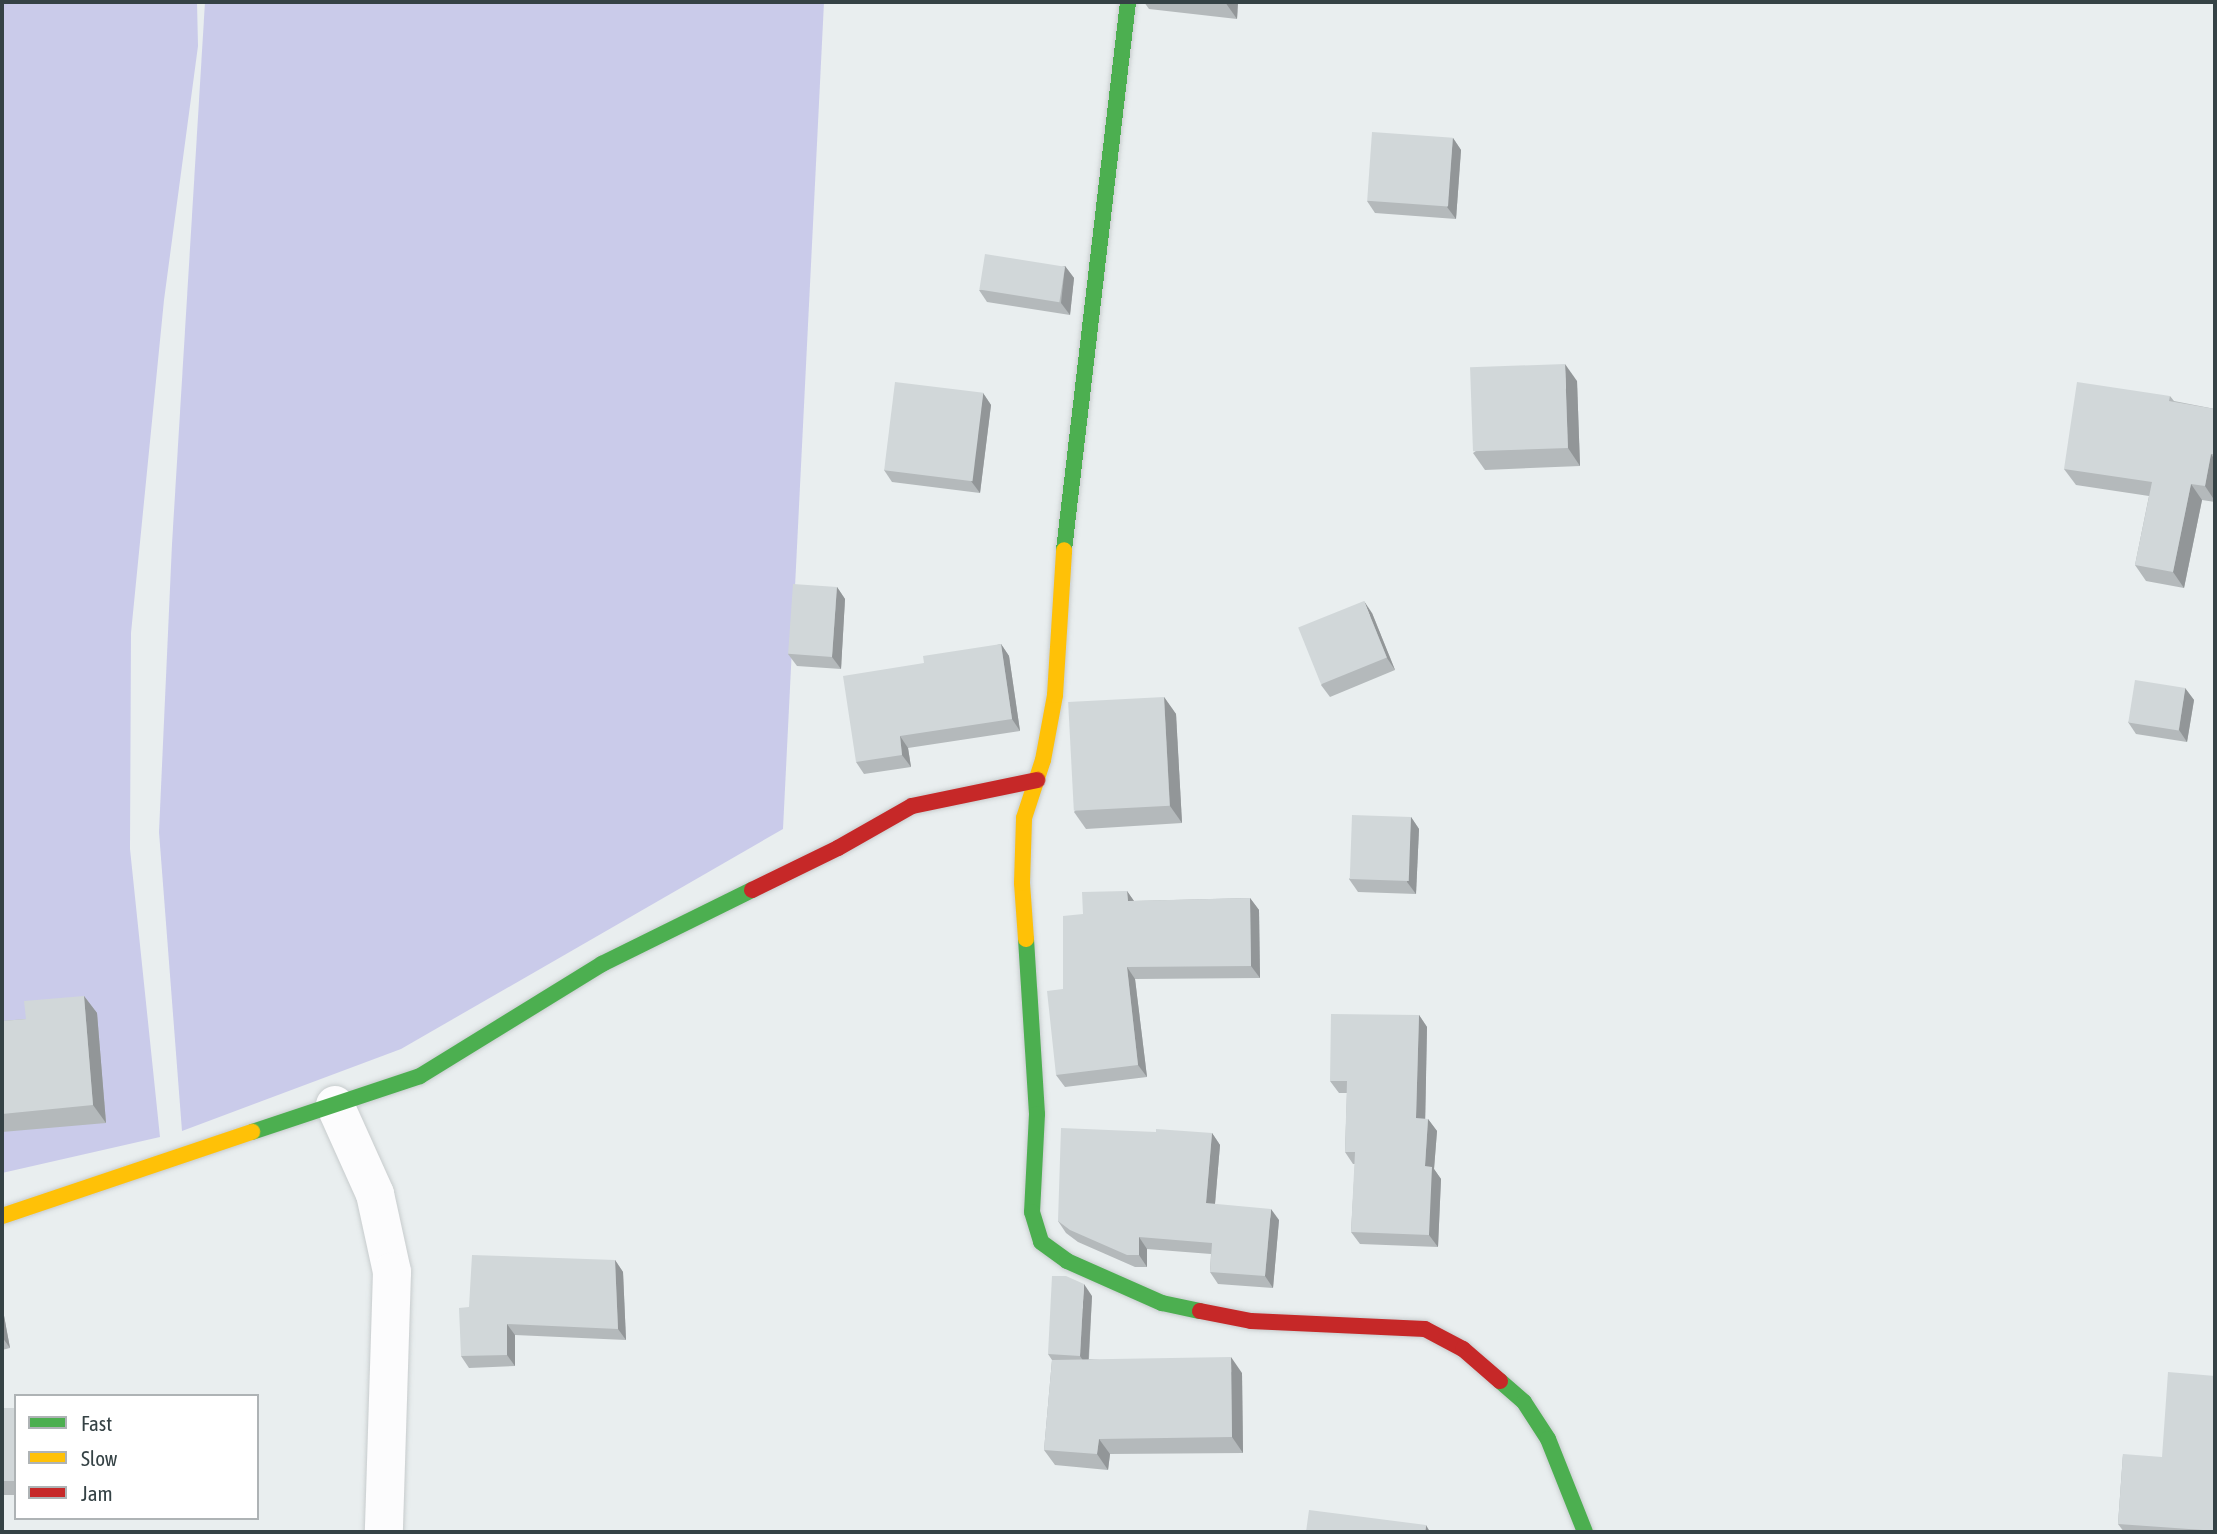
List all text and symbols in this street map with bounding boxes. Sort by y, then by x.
legend [14,1394,259,1520]
text: Fast [81,1411,112,1435]
text: Slow [81,1446,117,1470]
text: Jam [81,1481,113,1505]

